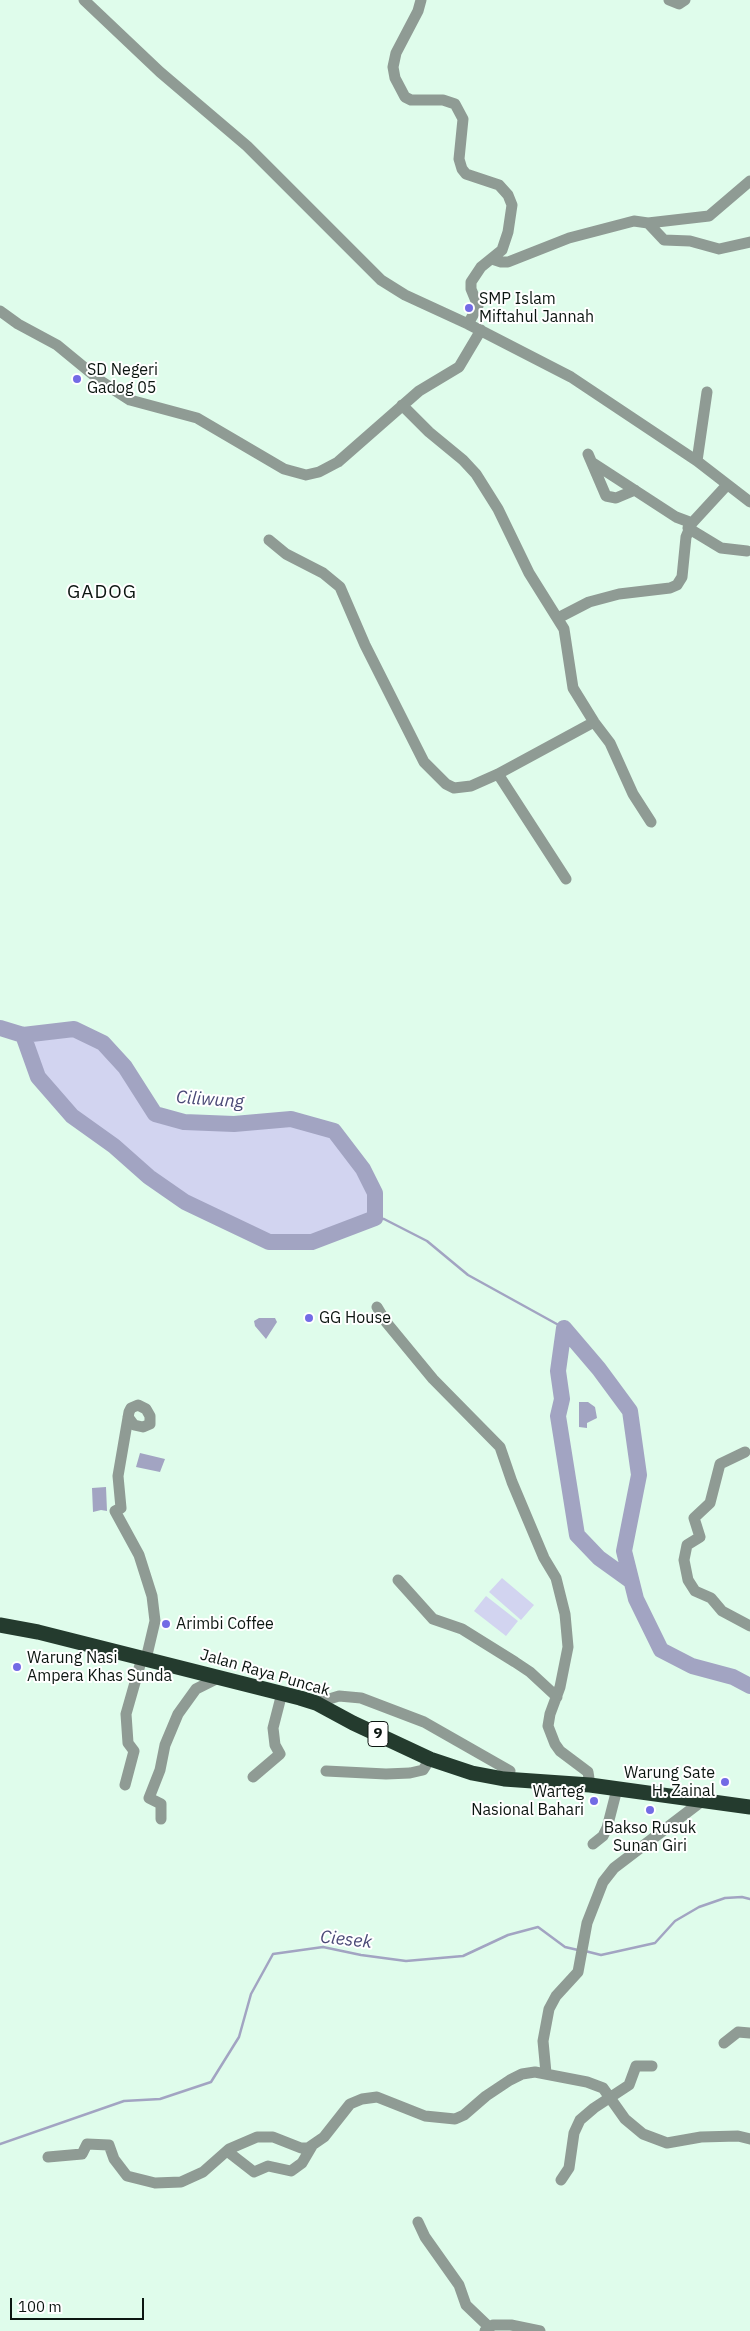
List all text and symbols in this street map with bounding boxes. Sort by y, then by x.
place label: SMP Islam Miftahul Jannah [479,289,594,327]
marker: SMP Islam Miftahul Jannah [463,302,475,314]
place label: SD Negeri Gadog 05 [87,360,158,398]
marker: SD Negeri Gadog 05 [71,373,83,385]
district label: GADOG [66,582,138,604]
water label: Ciliwung [175,1087,245,1113]
place label: GG House [319,1308,391,1328]
marker: GG House [303,1312,315,1324]
place label: Arimbi Coffee [176,1614,274,1634]
marker: Arimbi Coffee [160,1618,172,1630]
street label: Jalan Raya Puncak [198,1645,332,1701]
place label: Warung Nasi Ampera Khas Sunda [27,1648,172,1686]
marker: Warung Nasi Ampera Khas Sunda [11,1661,23,1673]
road number: 9 [368,1722,388,1746]
place label: Warung Sate H. Zainal [624,1763,715,1801]
marker: Warung Sate H. Zainal [719,1776,731,1788]
place label: Warteg Nasional Bahari [471,1782,584,1820]
marker: Warteg Nasional Bahari [588,1795,600,1807]
marker: Bakso Rusuk Sunan Giri [644,1804,656,1816]
place label: Bakso Rusuk Sunan Giri [604,1818,696,1856]
water label: Ciesek [319,1927,373,1953]
scale bar [12,2288,146,2320]
text: 100 m [18,2297,62,2316]

